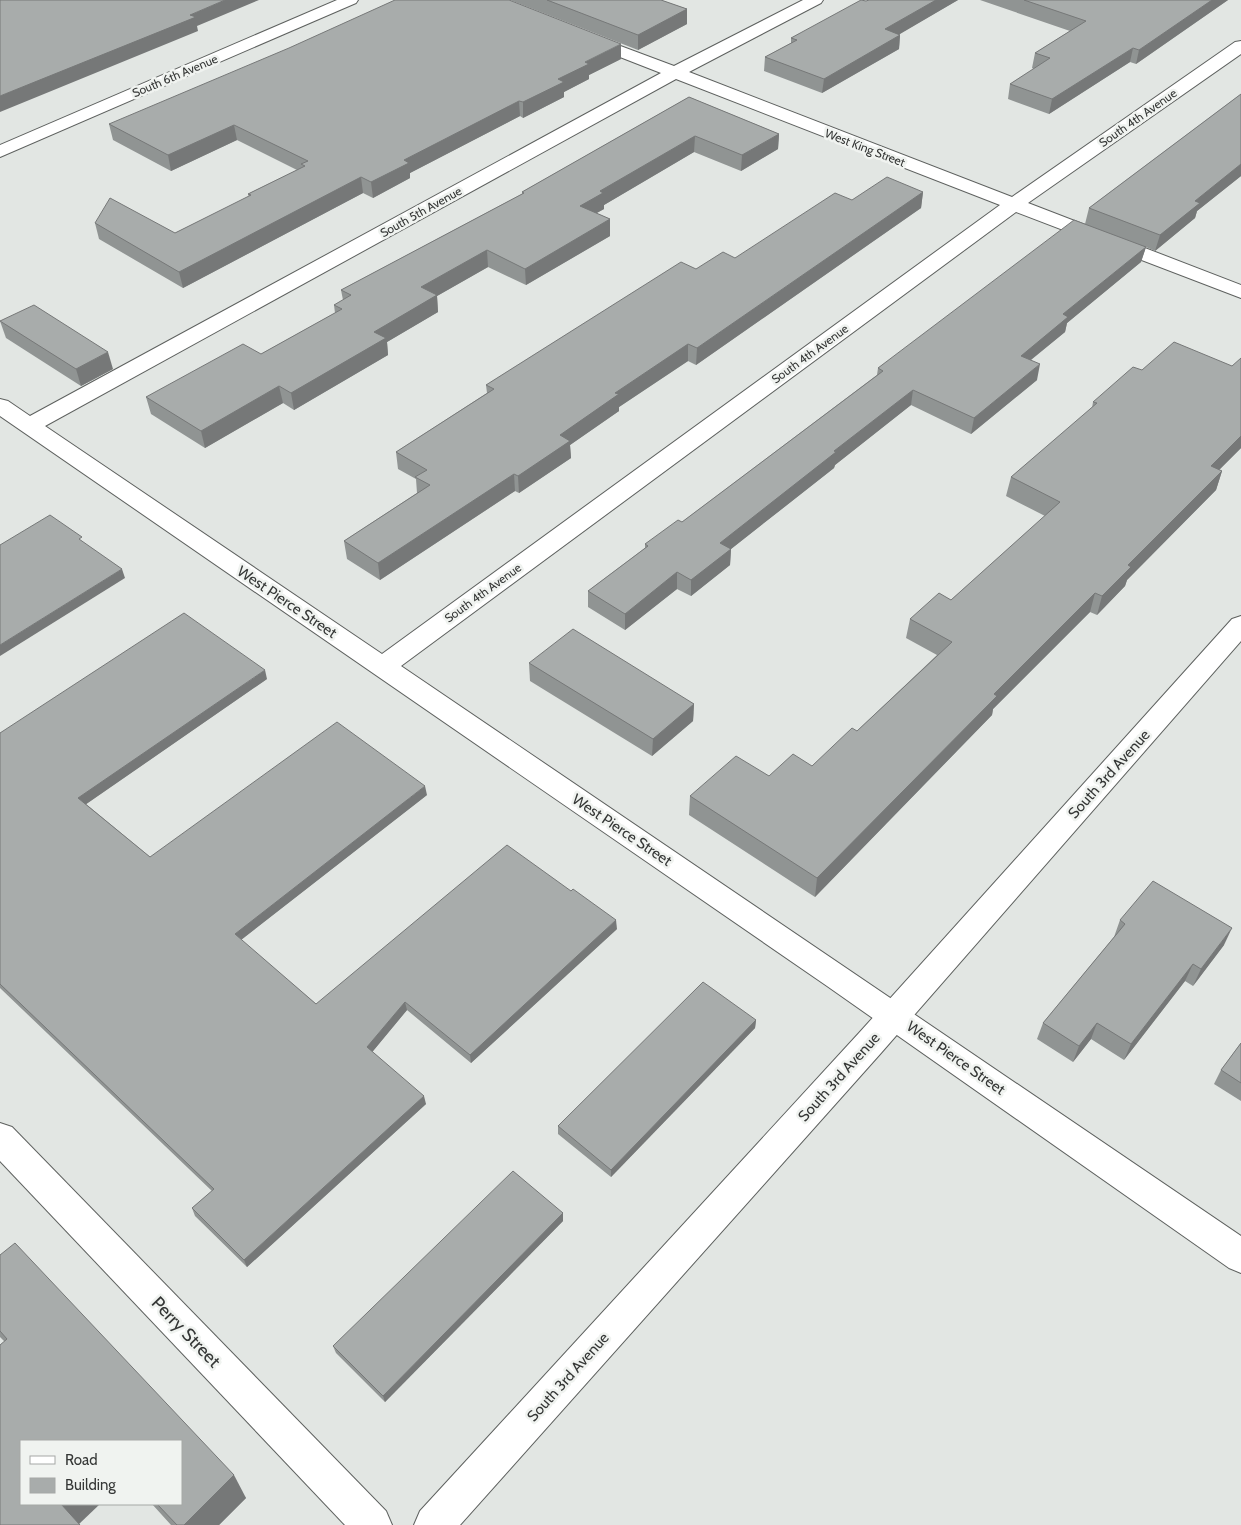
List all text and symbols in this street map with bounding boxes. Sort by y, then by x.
street label: South 6th Avenue [130,51,220,100]
street label: South 4th Avenue [1096,85,1179,150]
street label: West King Street [823,125,907,170]
street label: South 5th Avenue [377,183,464,240]
street label: South 4th Avenue [768,321,851,387]
street label: South 4th Avenue [441,560,524,626]
street label: West Pierce Street [234,562,340,642]
street label: South 3rd Avenue [1064,726,1154,822]
street label: West Pierce Street [569,790,675,870]
street label: West Pierce Street [903,1017,1009,1099]
street label: South 3rd Avenue [794,1029,884,1125]
street label: Perry Street [147,1292,225,1372]
street label: South 3rd Avenue [523,1329,613,1425]
legend [20,1440,182,1505]
text: Road [65,1451,98,1469]
text: Building [65,1476,116,1494]

